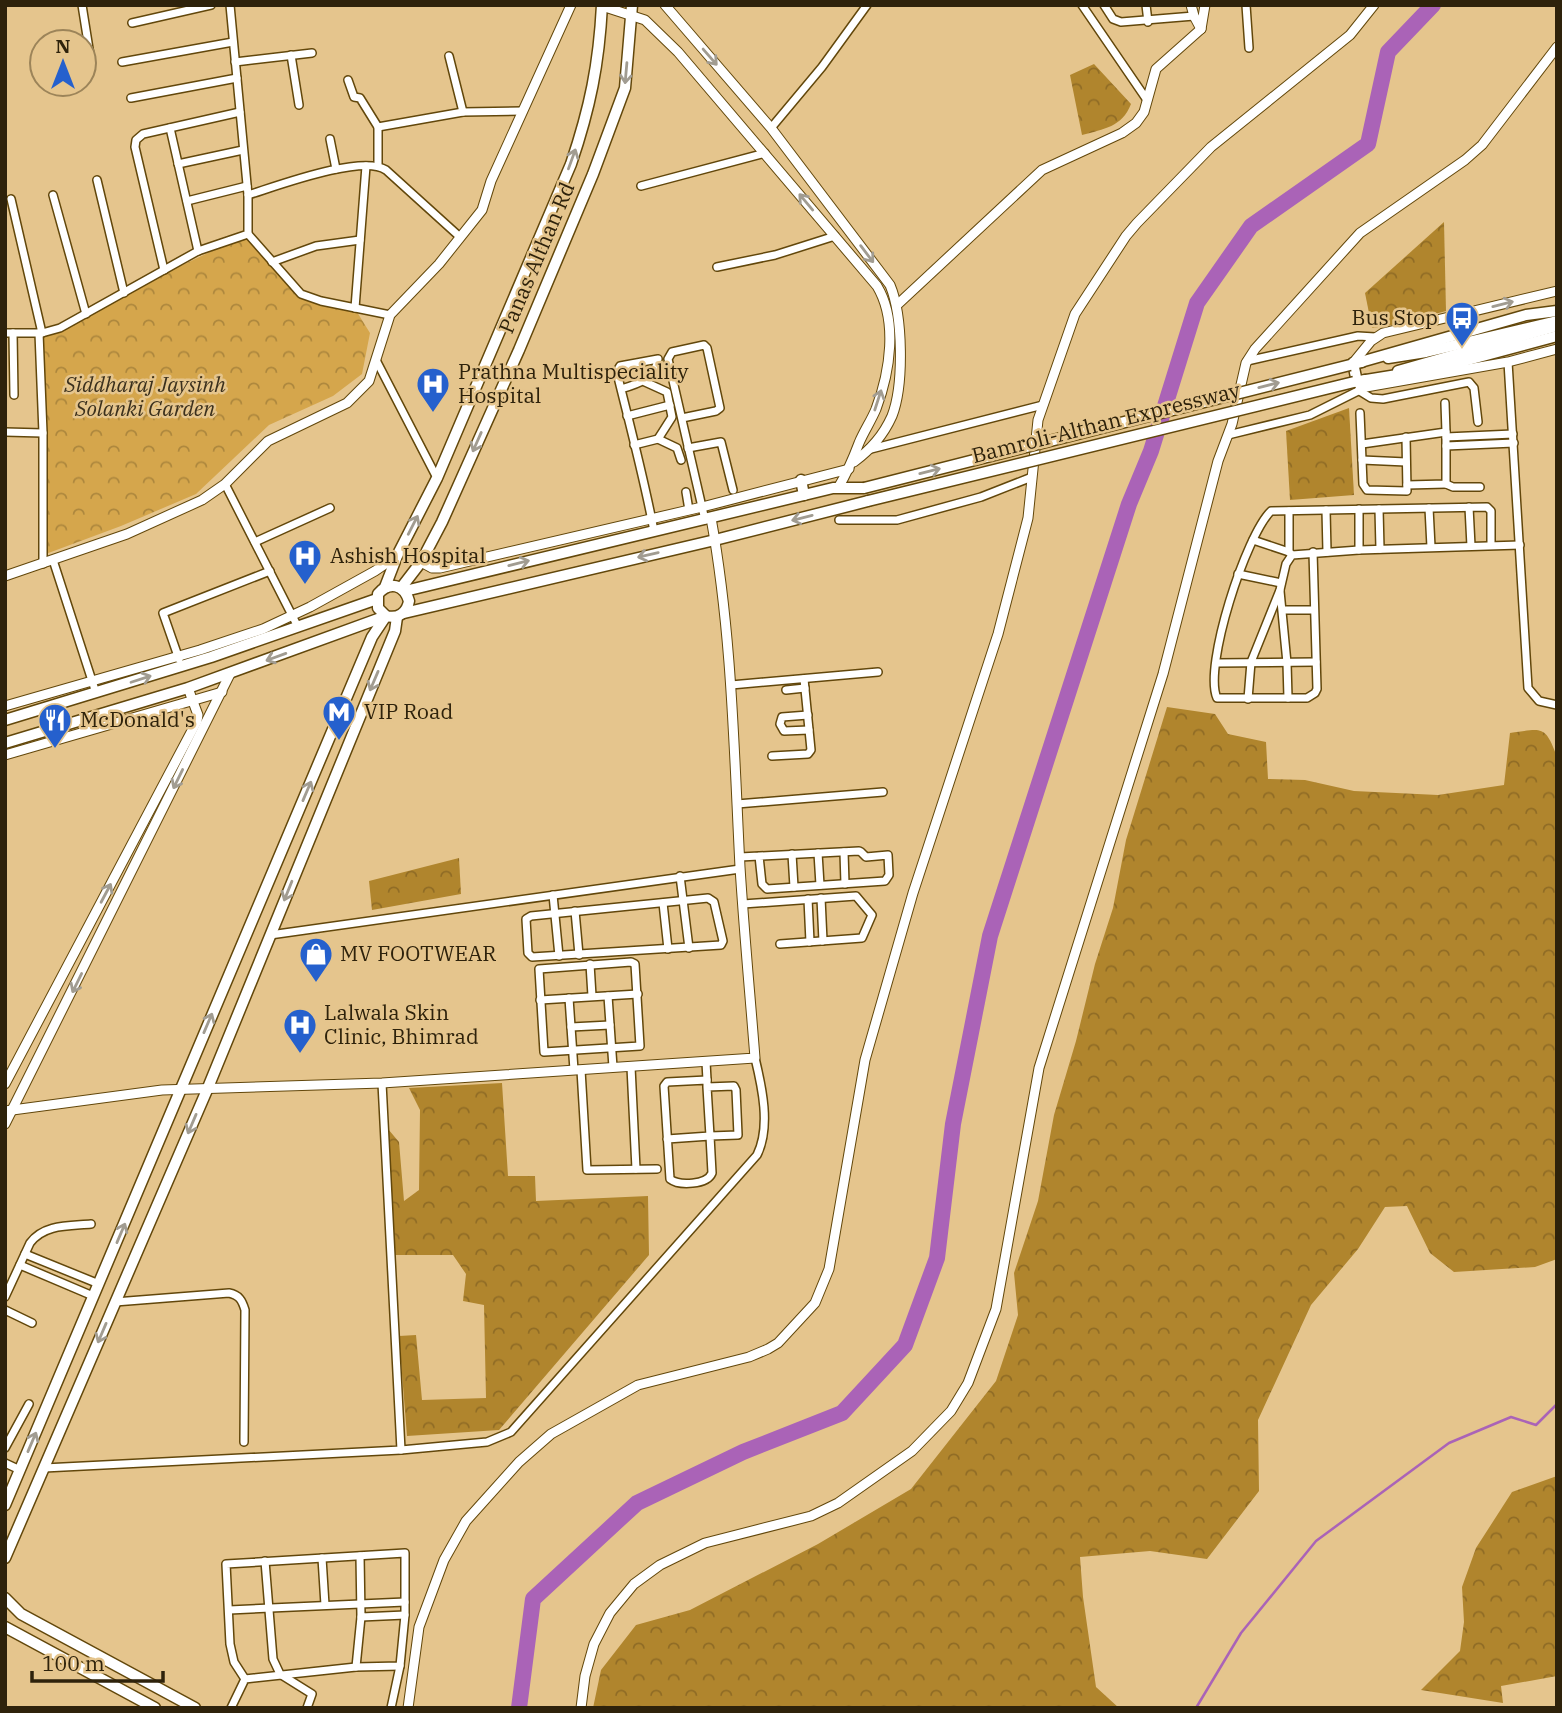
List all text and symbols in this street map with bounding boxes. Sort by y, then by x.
north arrow [28,28,98,98]
text: N [55,34,71,58]
one-way arrow [702,48,718,66]
one-way arrow [619,61,632,84]
one-way arrow [567,149,580,170]
street label: Panas Althan Rd [492,178,581,337]
one-way arrow [798,193,814,211]
one-way arrow [859,244,874,263]
one-way arrow [1491,297,1513,310]
bus stop icon: Bus Stop [1443,299,1481,348]
place label: Bus Stop [1352,303,1438,331]
place label: Prathna Multispeciality Hospital [458,357,689,409]
hospital icon: Prathna Multispeciality Hospital [414,365,452,414]
park label: Siddharaj Jaysinh Solanki Garden [63,370,226,422]
street label: Bamroli-Althan Expressway [969,375,1244,469]
one-way arrow [1257,378,1280,391]
one-way arrow [873,389,886,411]
one-way arrow [470,431,483,453]
one-way arrow [918,464,941,477]
one-way arrow [791,512,814,525]
one-way arrow [406,515,420,536]
hospital icon: Ashish Hospital [286,537,324,586]
place label: Ashish Hospital [330,541,486,569]
one-way arrow [637,549,660,562]
one-way arrow [507,556,530,570]
one-way arrow [266,652,288,664]
one-way arrow [367,669,380,691]
one-way arrow [130,672,152,685]
metro station icon: VIP Road [320,693,358,742]
place label: VIP Road [364,697,454,725]
restaurant icon: McDonald's [36,701,74,750]
place label: McDonald's [80,705,195,733]
one-way arrow [171,768,184,789]
one-way arrow [301,780,314,802]
one-way arrow [280,880,293,902]
one-way arrow [100,883,113,904]
shop icon: MV FOOTWEAR [297,935,335,984]
place label: MV FOOTWEAR [340,939,496,967]
one-way arrow [69,972,83,993]
place label: Lalwala Skin Clinic, Bhimrad [324,998,479,1050]
hospital icon: Lalwala Skin Clinic, Bhimrad [281,1006,319,1055]
one-way arrow [202,1012,215,1034]
one-way arrow [185,1113,198,1134]
one-way arrow [115,1222,128,1244]
one-way arrow [95,1322,108,1343]
one-way arrow [26,1432,39,1453]
scale bar [32,1640,163,1684]
text: 100 m [42,1649,105,1677]

